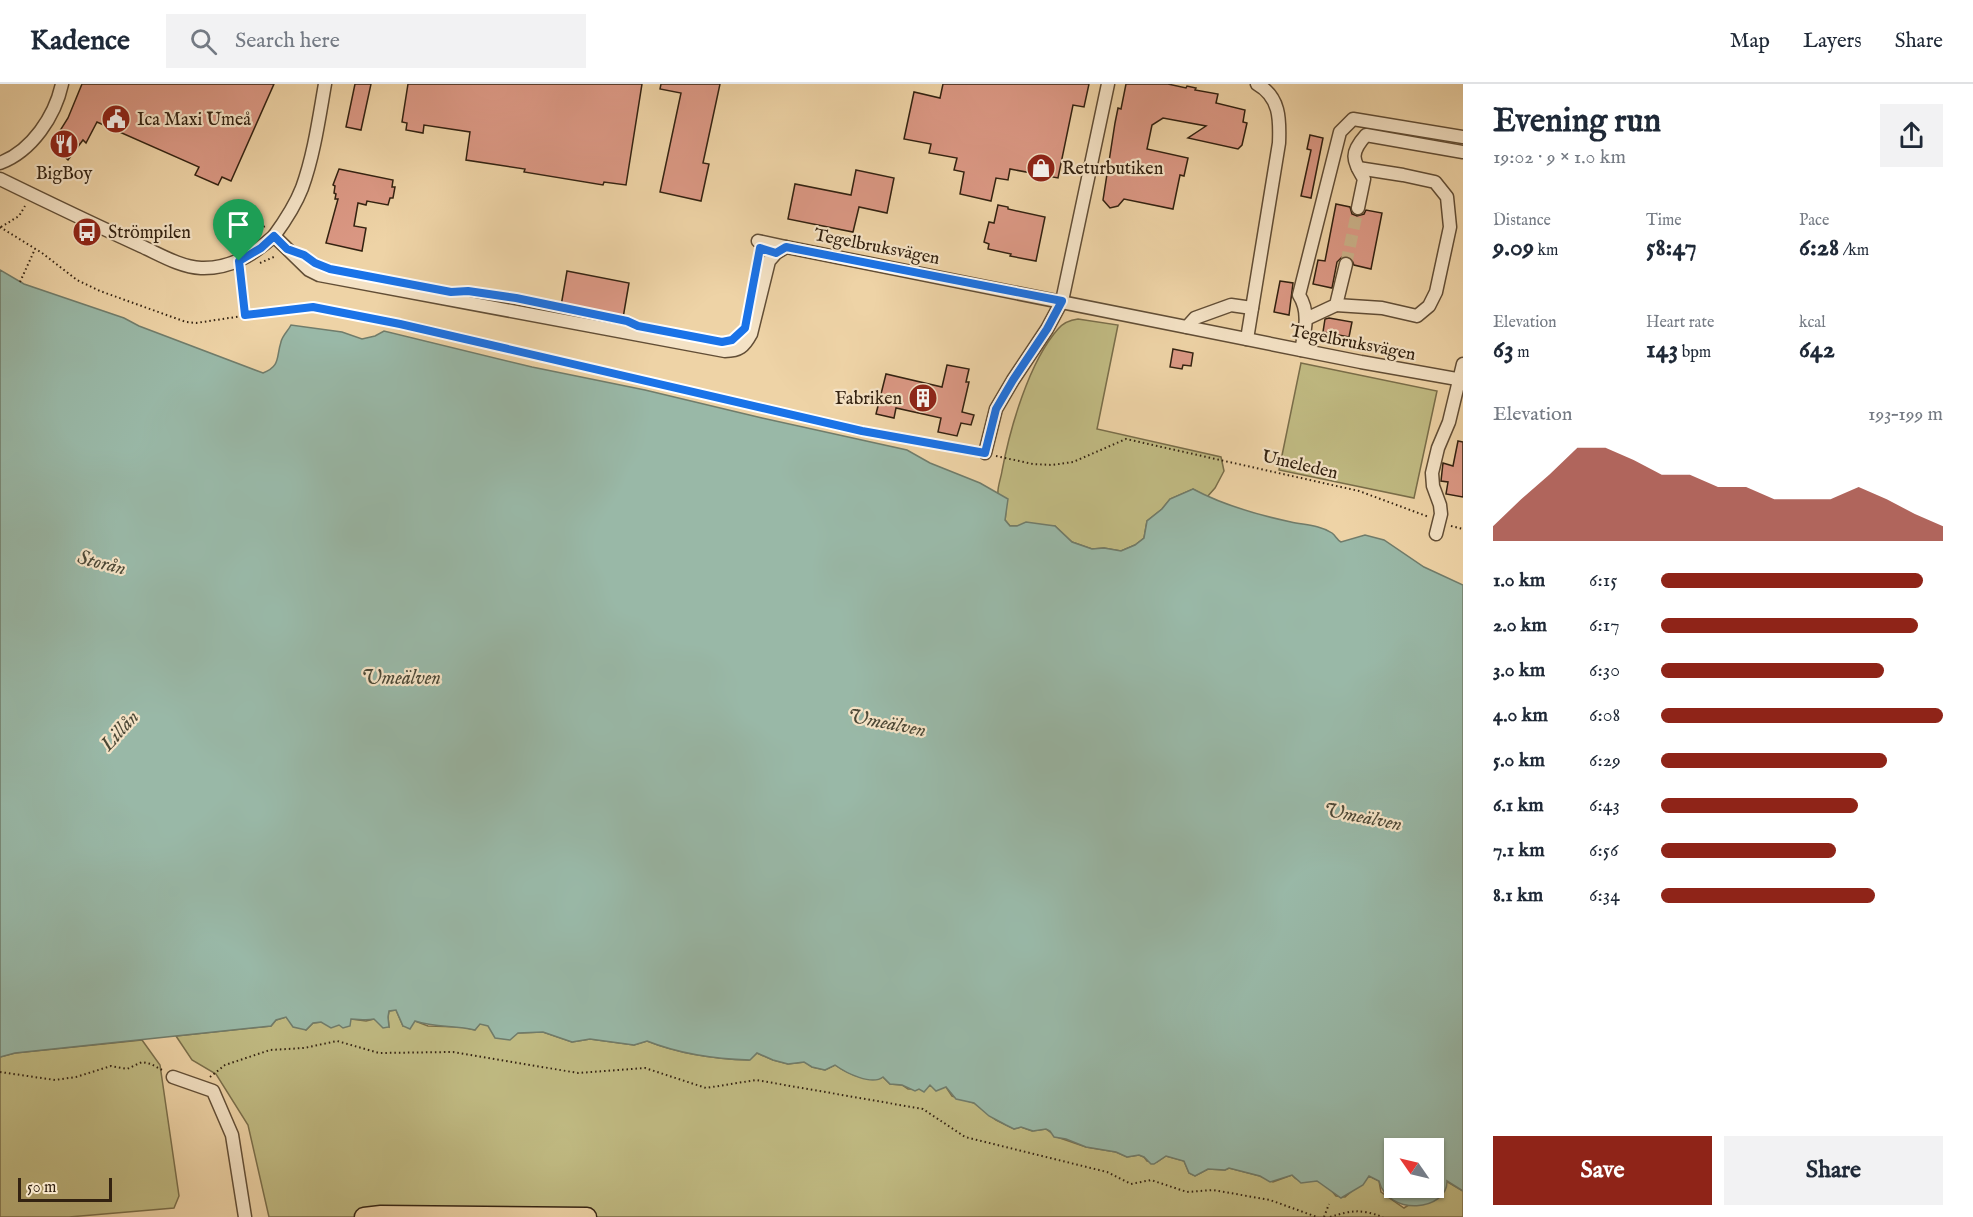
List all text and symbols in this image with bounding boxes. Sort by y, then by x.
search box [166,14,586,68]
text: Kadence [30,24,130,59]
icon: search [187,25,220,58]
text: Search here [235,27,340,55]
text: Map [1730,28,1770,55]
text: Layers [1803,28,1862,55]
text: Share [1895,28,1943,55]
text: Evening run [1493,101,1661,143]
public building icon: Ica Maxi Umeå [100,103,132,135]
button: share [1880,104,1943,167]
place label: Ica Maxi Umeå [137,109,251,132]
restaurant icon: BigBoy [48,128,80,160]
text: 19:02 · 9 × 1.0 km [1493,145,1626,170]
shop icon: Returbutiken [1025,152,1057,184]
place label: Returbutiken [1062,158,1164,181]
place label: BigBoy [36,163,92,186]
pin [213,199,264,261]
icon: arrive [222,208,255,241]
text: Distance [1493,211,1551,231]
text: Time [1646,211,1682,231]
text: Pace [1799,211,1829,231]
bus stop icon: Strömpilen [71,216,103,248]
place label: Strömpilen [108,222,191,245]
street label: Tegelbruksvägen [812,224,942,271]
text: 9.09 [1493,231,1534,264]
text: 58:47 [1646,231,1697,264]
text: 6:28 [1799,231,1839,264]
text: km [1534,241,1558,261]
text: /km [1839,241,1869,261]
text: Elevation [1493,313,1556,333]
text: Heart rate [1646,313,1714,333]
text: kcal [1799,313,1826,333]
street label: Tegelbruksvägen [1288,320,1418,367]
text: 63 [1493,333,1514,366]
text: 143 [1646,333,1678,366]
text: 642 [1799,333,1835,366]
text: m [1514,343,1530,363]
text: bpm [1678,343,1711,363]
building icon: Fabriken [907,382,939,414]
place label: Fabriken [835,388,902,411]
text: Elevation [1493,402,1572,427]
text: 193–199 m [1868,402,1943,427]
street label: Umeleden [1259,446,1340,485]
water label: Storån [75,545,128,582]
text: 1.0 km [1493,568,1545,593]
text: 6:15 [1589,568,1617,593]
text: 2.0 km [1493,613,1547,638]
text: 6:17 [1589,613,1620,638]
text: 3.0 km [1493,658,1545,683]
text: 6:30 [1589,658,1620,683]
water label: Umeälven [361,666,441,691]
text: 4.0 km [1493,703,1548,728]
text: 6:08 [1589,703,1620,728]
water label: Umeälven [845,704,928,743]
water label: Lillån [95,705,145,757]
text: 5.0 km [1493,748,1545,773]
text: 6:29 [1589,748,1621,773]
text: 6.1 km [1493,793,1544,818]
text: 6:43 [1589,793,1620,818]
water label: Umeälven [1321,798,1404,837]
text: 7.1 km [1493,838,1545,863]
text: 6:56 [1589,838,1618,863]
text: 8.1 km [1493,883,1543,908]
text: 6:34 [1589,883,1620,908]
button: Save [1493,1136,1712,1205]
button: Share [1724,1136,1943,1205]
north arrow [1384,1138,1444,1198]
map controls [1384,1138,1444,1198]
scale bar [18,1175,112,1202]
text: 50 m [27,1178,56,1198]

